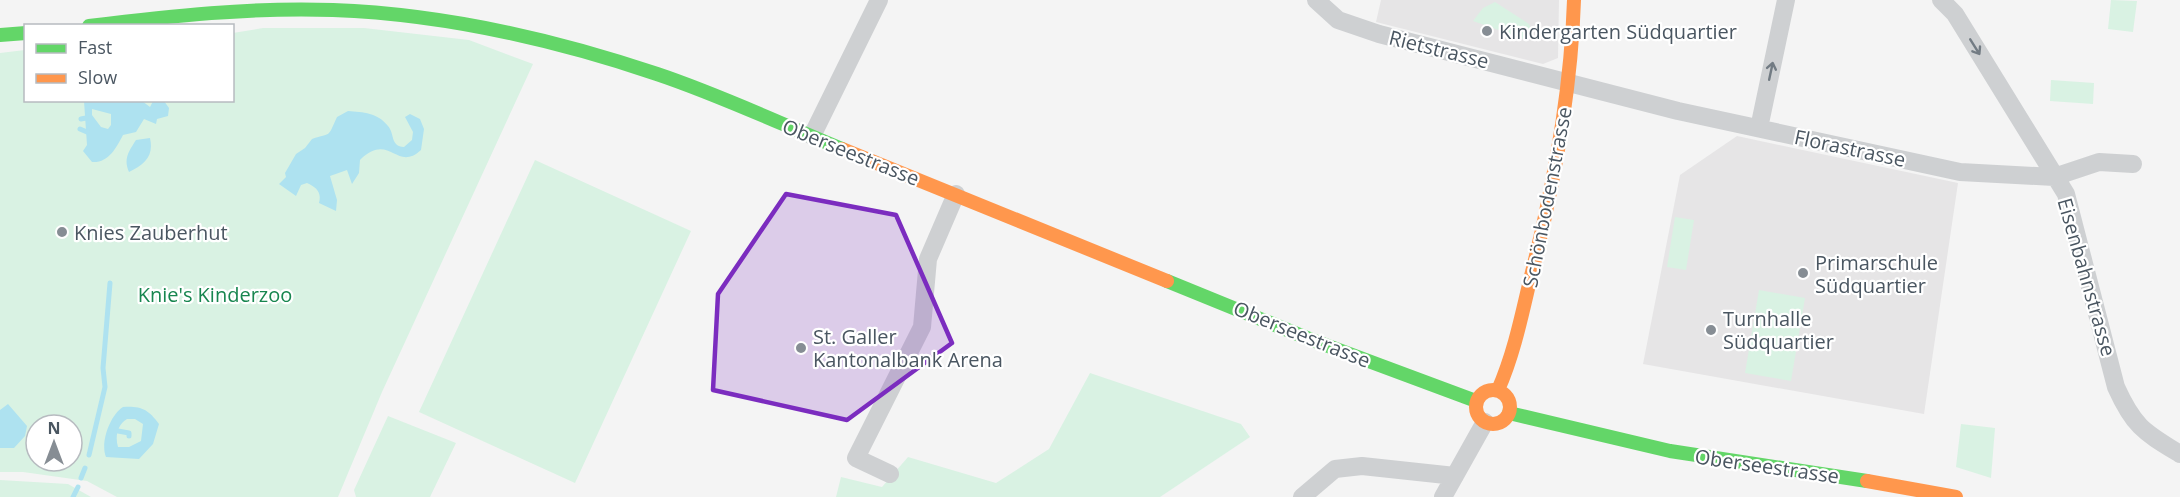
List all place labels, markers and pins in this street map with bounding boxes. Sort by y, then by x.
place label: Kindergarten Südquartier [1499,18,1737,45]
marker: Kindergarten Südquartier [1480,24,1494,38]
place label: Knies Zauberhut [74,219,228,246]
marker: Knies Zauberhut [55,225,69,239]
place label: Primarschule Südquartier [1815,249,1938,299]
marker: Primarschule Südquartier [1796,266,1810,280]
place label: Turnhalle Südquartier [1723,305,1834,355]
place label: St. Galler Kantonalbank Arena [813,323,1003,373]
marker: Turnhalle Südquartier [1704,323,1718,337]
marker: St. Galler Kantonalbank Arena [794,341,808,355]

